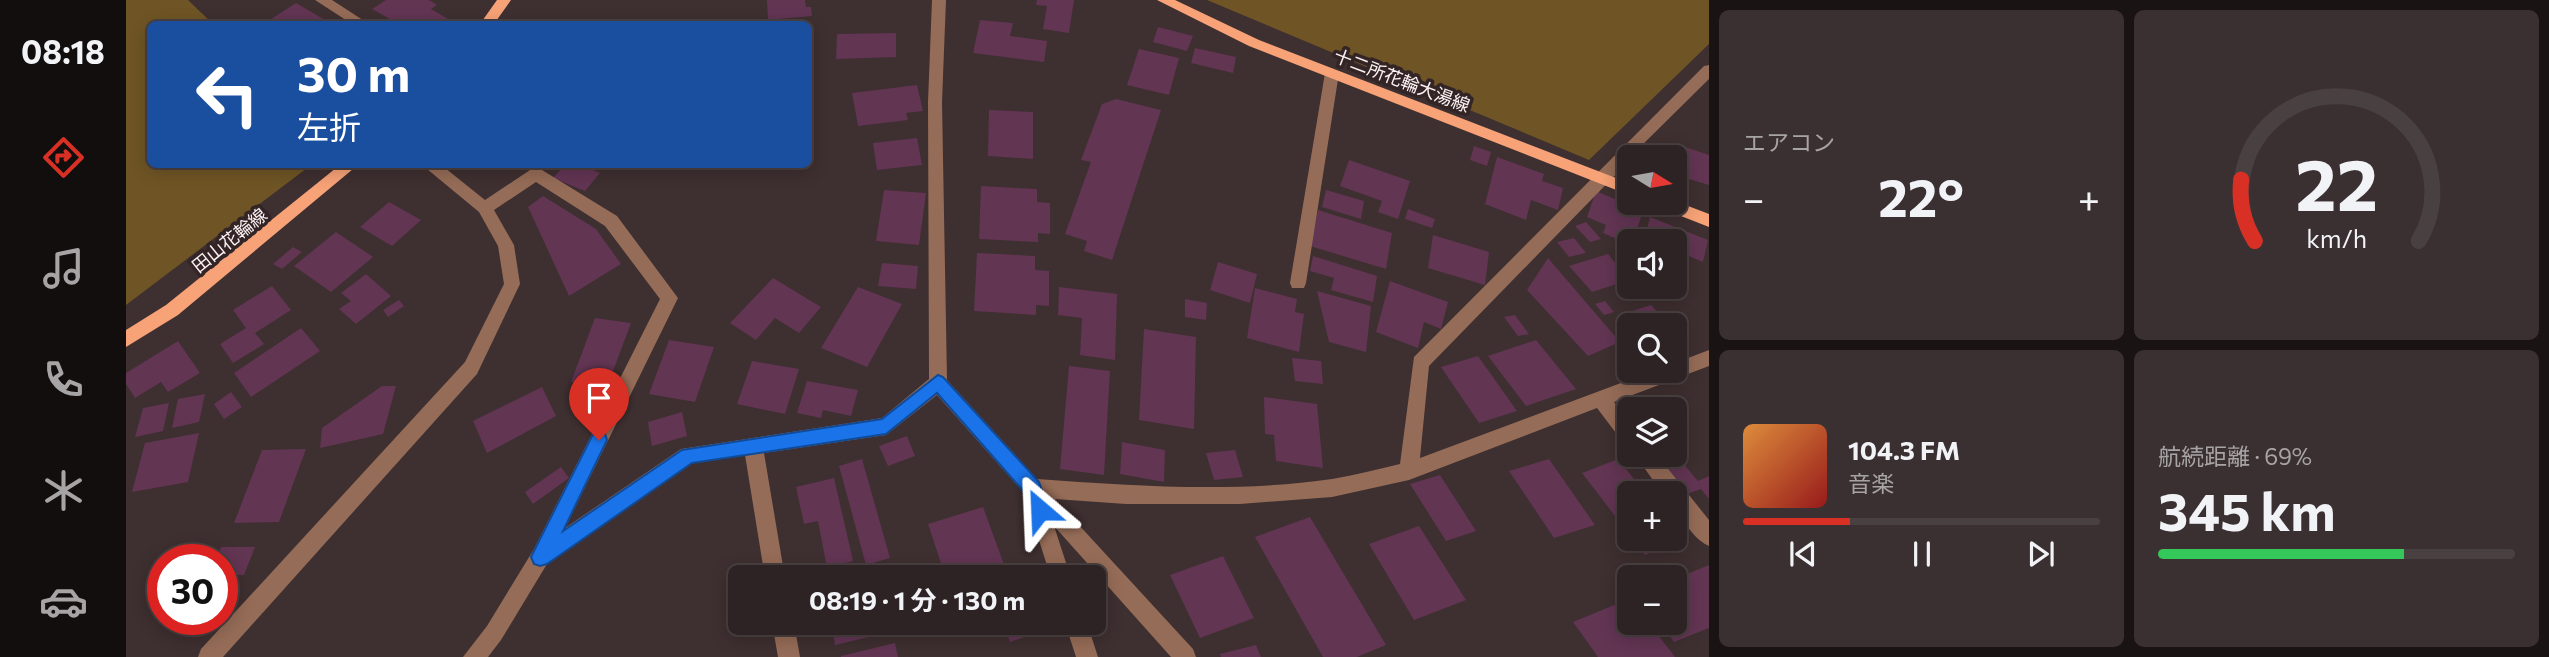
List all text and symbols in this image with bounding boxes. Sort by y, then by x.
text: 08:18 [21,31,105,71]
text: 30 m [297,42,410,102]
street label: 十二所花輪大湯線 [1331,44,1473,116]
icon: left [182,49,273,140]
text: 左折 [297,106,361,146]
text: エアコン [1743,128,1835,156]
icon: directions [39,133,88,182]
text: 22 [2295,137,2378,226]
north arrow [1617,145,1687,215]
map controls [1617,145,1687,635]
text: 22° [1878,164,1964,228]
text: − [1743,174,1765,221]
text: + [2078,174,2100,221]
street label: 田山花輪線 [187,203,271,277]
text: km/h [2306,223,2367,253]
button: sound [1617,229,1687,299]
icon: music [39,244,88,293]
button: search [1617,313,1687,383]
icon: phone [39,355,88,404]
pin [569,368,629,440]
icon: arrive [580,379,618,417]
button: layers [1617,397,1687,467]
text: 104.3 FM [1848,434,1960,465]
text: 航続距離 · 69% [2158,442,2312,470]
icon: climate [39,466,88,515]
text: 音楽 [1848,469,1894,497]
position arrow [1003,473,1077,547]
text: 345 km [2158,478,2336,542]
button: + [1617,481,1687,551]
icon: previous [1784,535,1822,573]
icon: pause [1903,535,1941,573]
icon: next [2022,535,2060,573]
speed limit sign: 30 [147,544,238,635]
button: − [1617,565,1687,635]
icon: car [39,577,88,626]
text: 08:19 · 1 分 · 130 m [809,584,1025,615]

